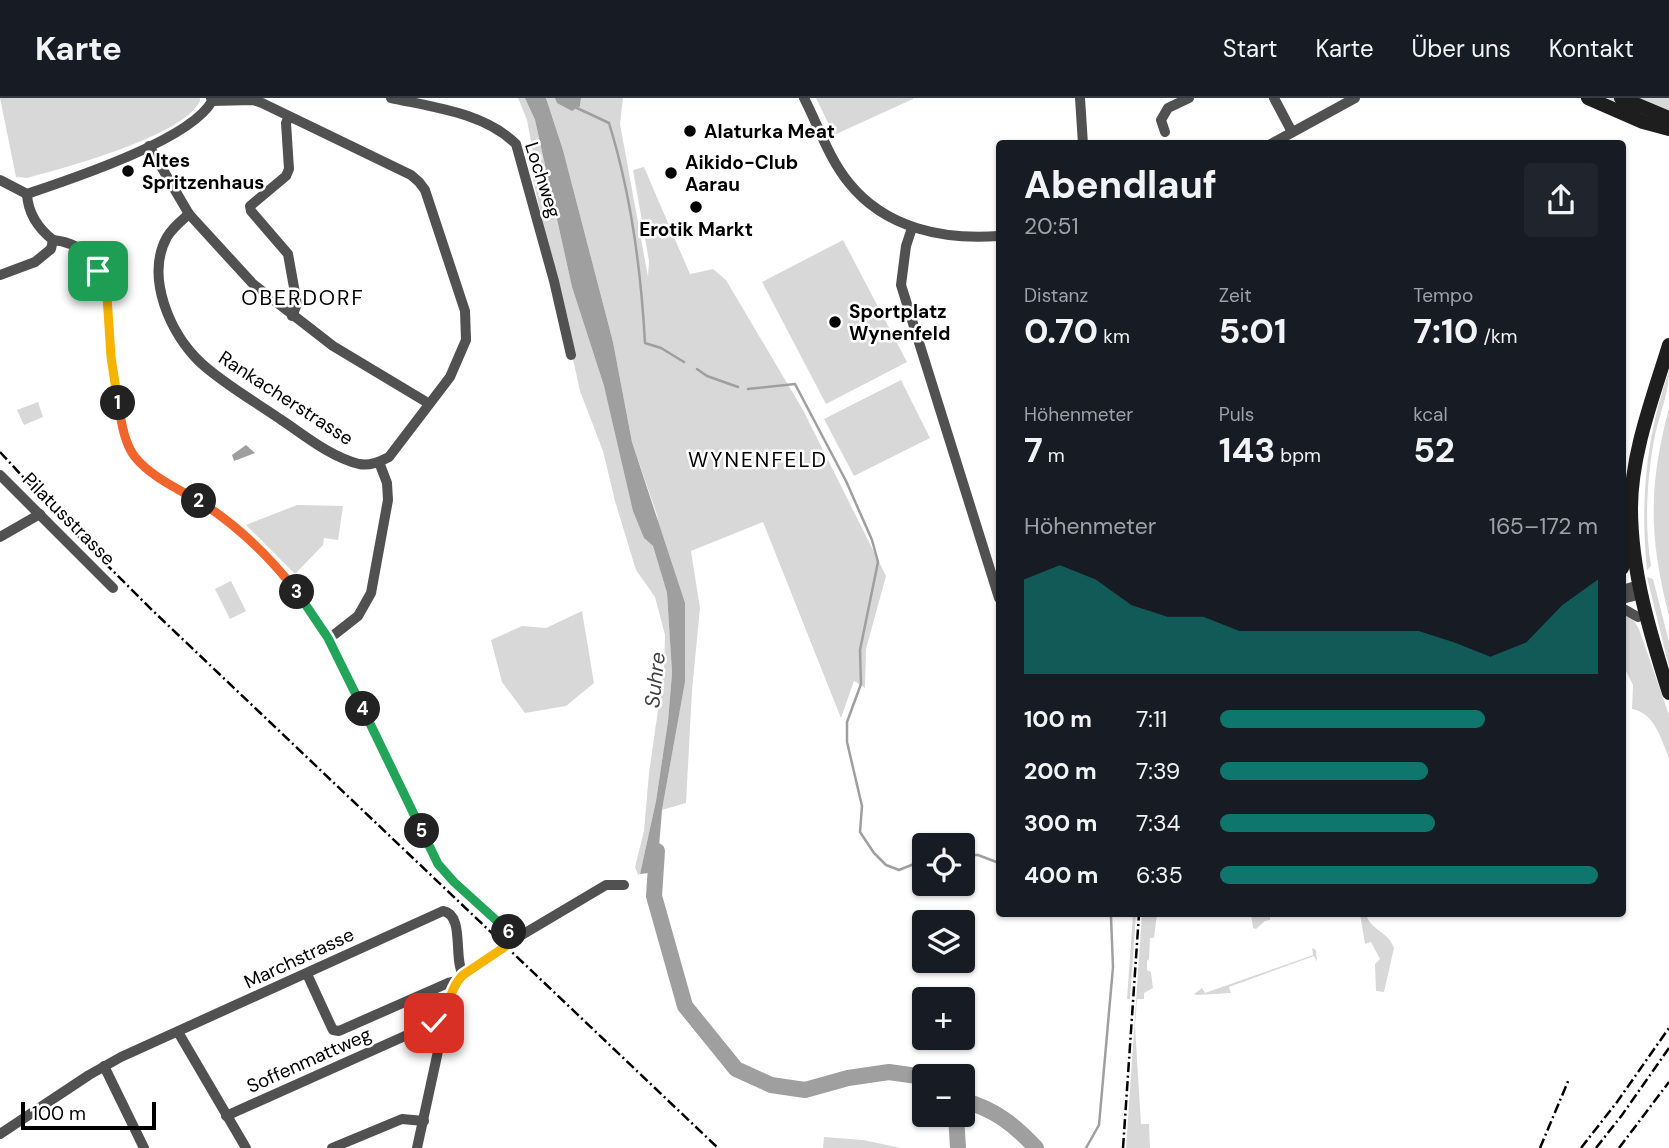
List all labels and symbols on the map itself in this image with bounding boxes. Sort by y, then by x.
place label: Alaturka Meat [704,119,835,144]
marker: Alaturka Meat [682,123,698,139]
street label: Lochweg [519,139,567,221]
place label: Altes Spritzenhaus [142,148,264,195]
place label: Aikido-Club Aarau [685,150,798,197]
marker: Altes Spritzenhaus [120,163,136,179]
marker: Aikido-Club Aarau [663,165,679,181]
marker: Erotik Markt [688,199,704,215]
place label: Erotik Markt [639,217,753,242]
pin [68,241,128,301]
district label: OBERDORF [241,284,365,312]
place label: Sportplatz Wynenfeld [849,299,950,346]
marker: Sportplatz Wynenfeld [827,314,843,330]
street label: Rankacherstrasse [214,345,358,451]
pin: 1 [100,386,136,420]
district label: WYNENFELD [688,446,828,474]
street label: Pilatusstrasse [17,467,121,571]
pin: 2 [182,484,216,518]
pin: 3 [280,574,314,610]
water label: Suhre [638,651,672,709]
pin: 4 [346,692,380,726]
pin: 5 [404,814,440,848]
pin: 6 [491,914,526,950]
street label: Marchstrasse [240,922,358,994]
pin [404,993,464,1053]
street label: Soffenmattweg [243,1021,376,1099]
scale bar [21,1099,156,1131]

